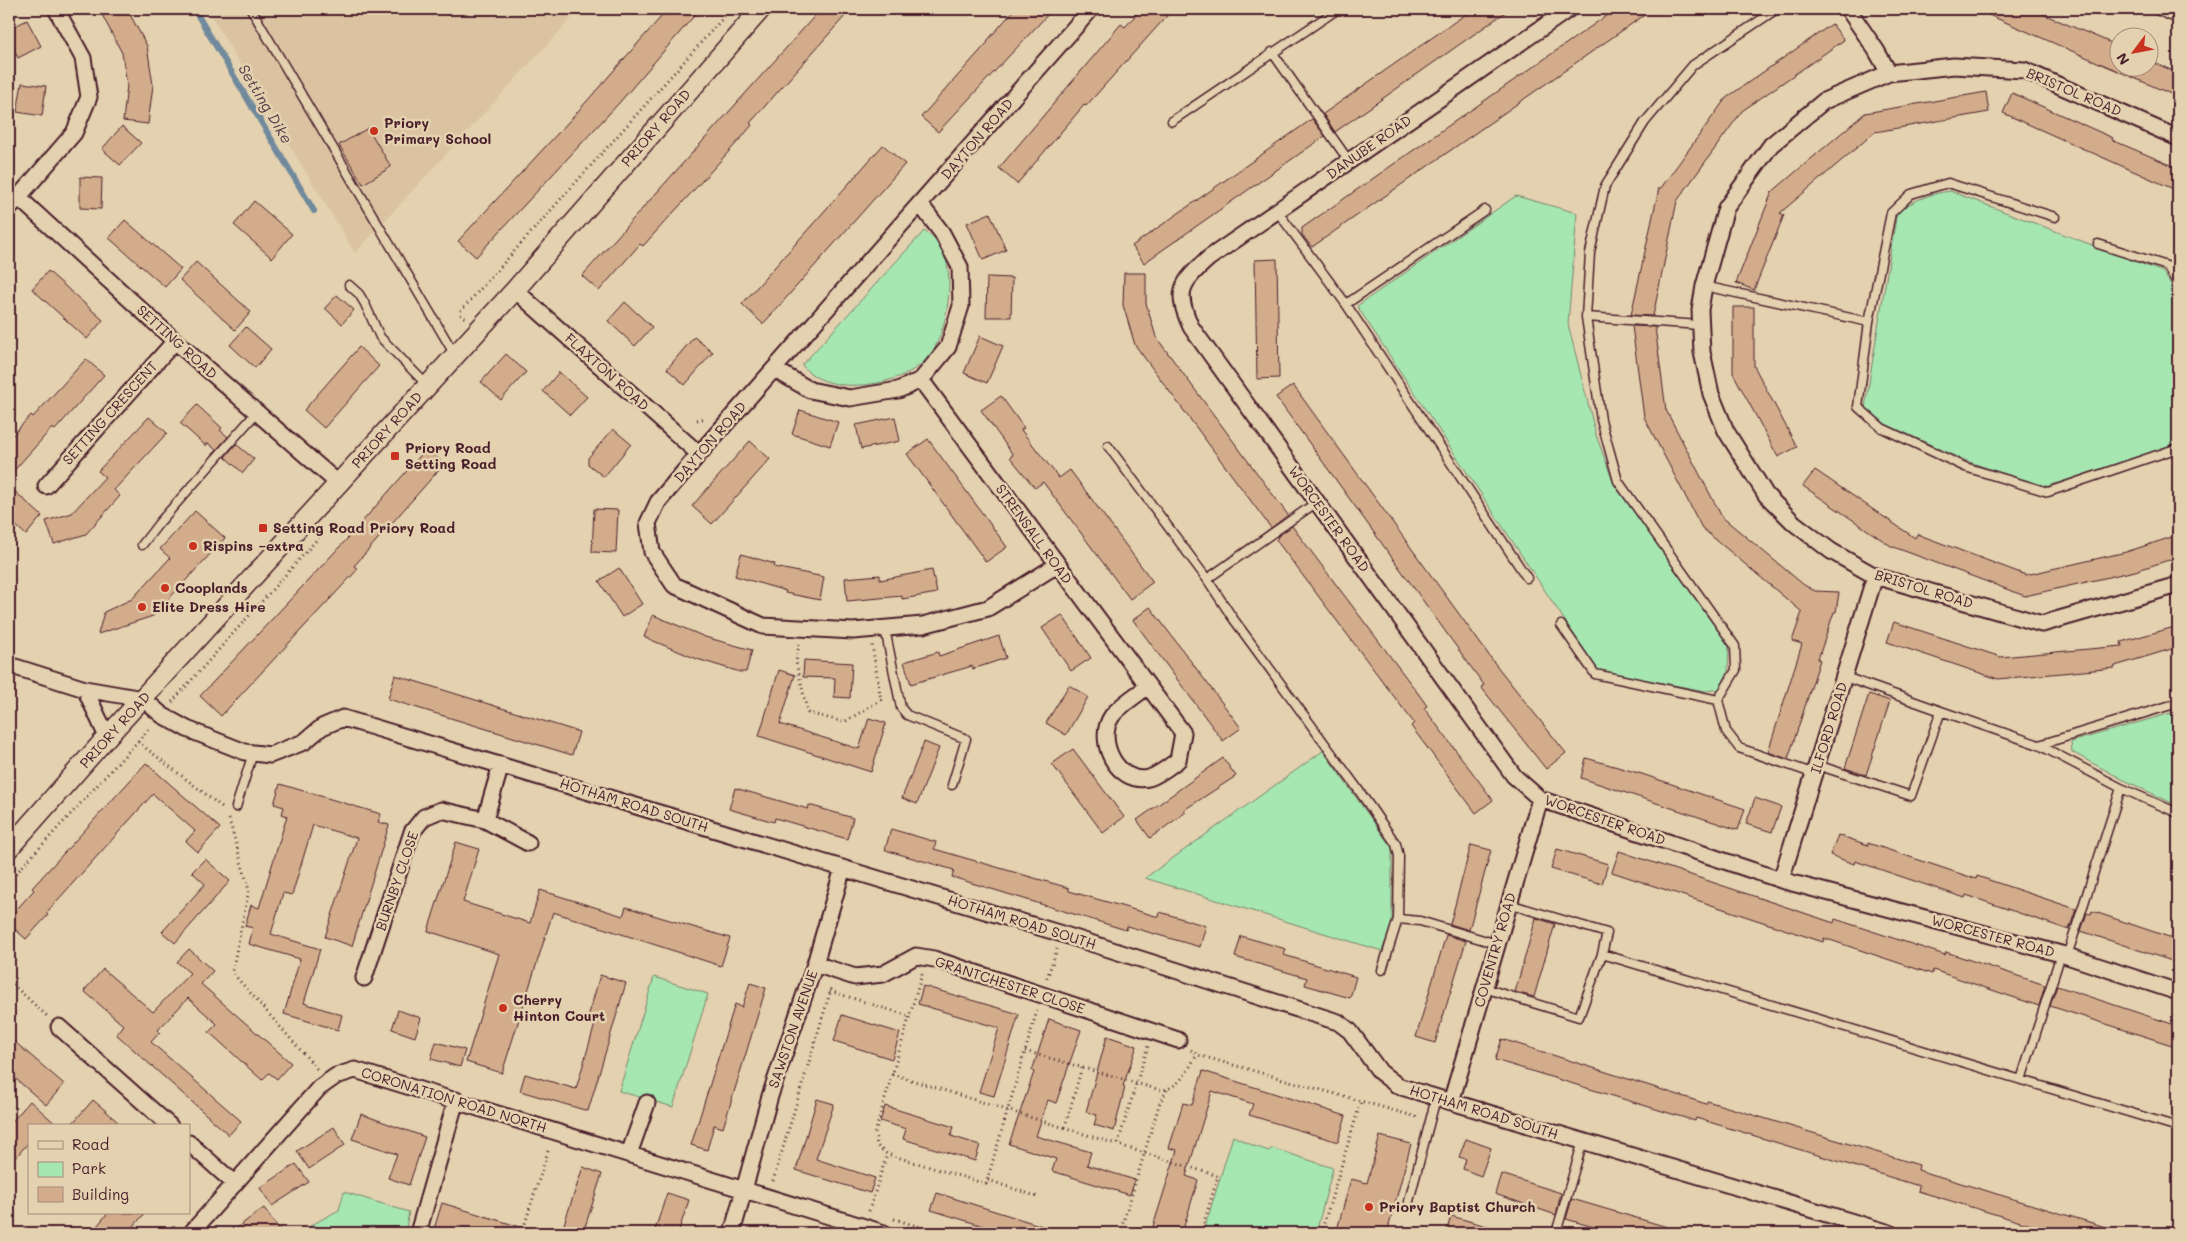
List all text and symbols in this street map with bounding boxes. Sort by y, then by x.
north arrow [2110,28,2160,78]
text: N [2112,50,2133,69]
water label: Setting Dike [234,60,297,147]
street label: BRISTOL ROAD [2024,63,2125,120]
street label: PRIORY ROAD [617,85,695,170]
street label: DAYTON ROAD [936,94,1017,183]
street label: DANUBE ROAD [1322,110,1415,183]
place label: Priory Primary School [384,113,491,148]
marker: Priory Primary School [368,125,380,137]
street label: SETTING ROAD [133,300,222,383]
street label: FLAXTON ROAD [561,329,654,415]
street label: SETTING CRESCENT [58,356,162,469]
street label: PRIORY ROAD [347,387,426,472]
street label: DAYTON ROAD [669,397,750,486]
place label: Priory Road Setting Road [405,438,496,473]
marker: Priory Road Setting Road [389,450,401,462]
street label: WORCESTER ROAD [1284,462,1374,576]
street label: STRENSALL ROAD [992,480,1077,587]
place label: Setting Road Priory Road [273,518,455,537]
marker: Setting Road Priory Road [257,522,269,534]
place label: Rispins ~extra [203,536,304,555]
marker: Rispins ~extra [187,540,199,552]
street label: BRISTOL ROAD [1873,565,1976,612]
place label: Cooplands [175,578,248,597]
marker: Cooplands [159,582,171,594]
place label: Elite Dress Hire [152,597,266,616]
marker: Elite Dress Hire [136,601,148,613]
street label: ILFORD ROAD [1806,680,1851,776]
street label: PRIORY ROAD [75,687,154,772]
street label: HOTHAM ROAD SOUTH [558,773,711,836]
street label: WORCESTER ROAD [1542,790,1668,849]
street label: BURNBY CLOSE [371,829,422,933]
street label: HOTHAM ROAD SOUTH [946,890,1099,953]
street label: COVENTRY ROAD [1469,890,1520,1009]
street label: WORCESTER ROAD [1929,910,2057,961]
street label: GRANTCHESTER CLOSE [933,951,1088,1018]
street label: SAWSTON AVENUE [763,967,822,1090]
place label: Cherry Hinton Court [513,990,605,1025]
marker: Cherry Hinton Court [497,1002,509,1014]
street label: CORONATION ROAD NORTH [359,1062,549,1137]
street label: HOTHAM ROAD SOUTH [1408,1080,1561,1143]
legend [28,1124,190,1214]
text: Road [72,1134,109,1154]
text: Park [72,1158,106,1178]
text: Building [72,1184,129,1204]
place label: Priory Baptist Church [1379,1197,1535,1216]
marker: Priory Baptist Church [1363,1201,1375,1213]

